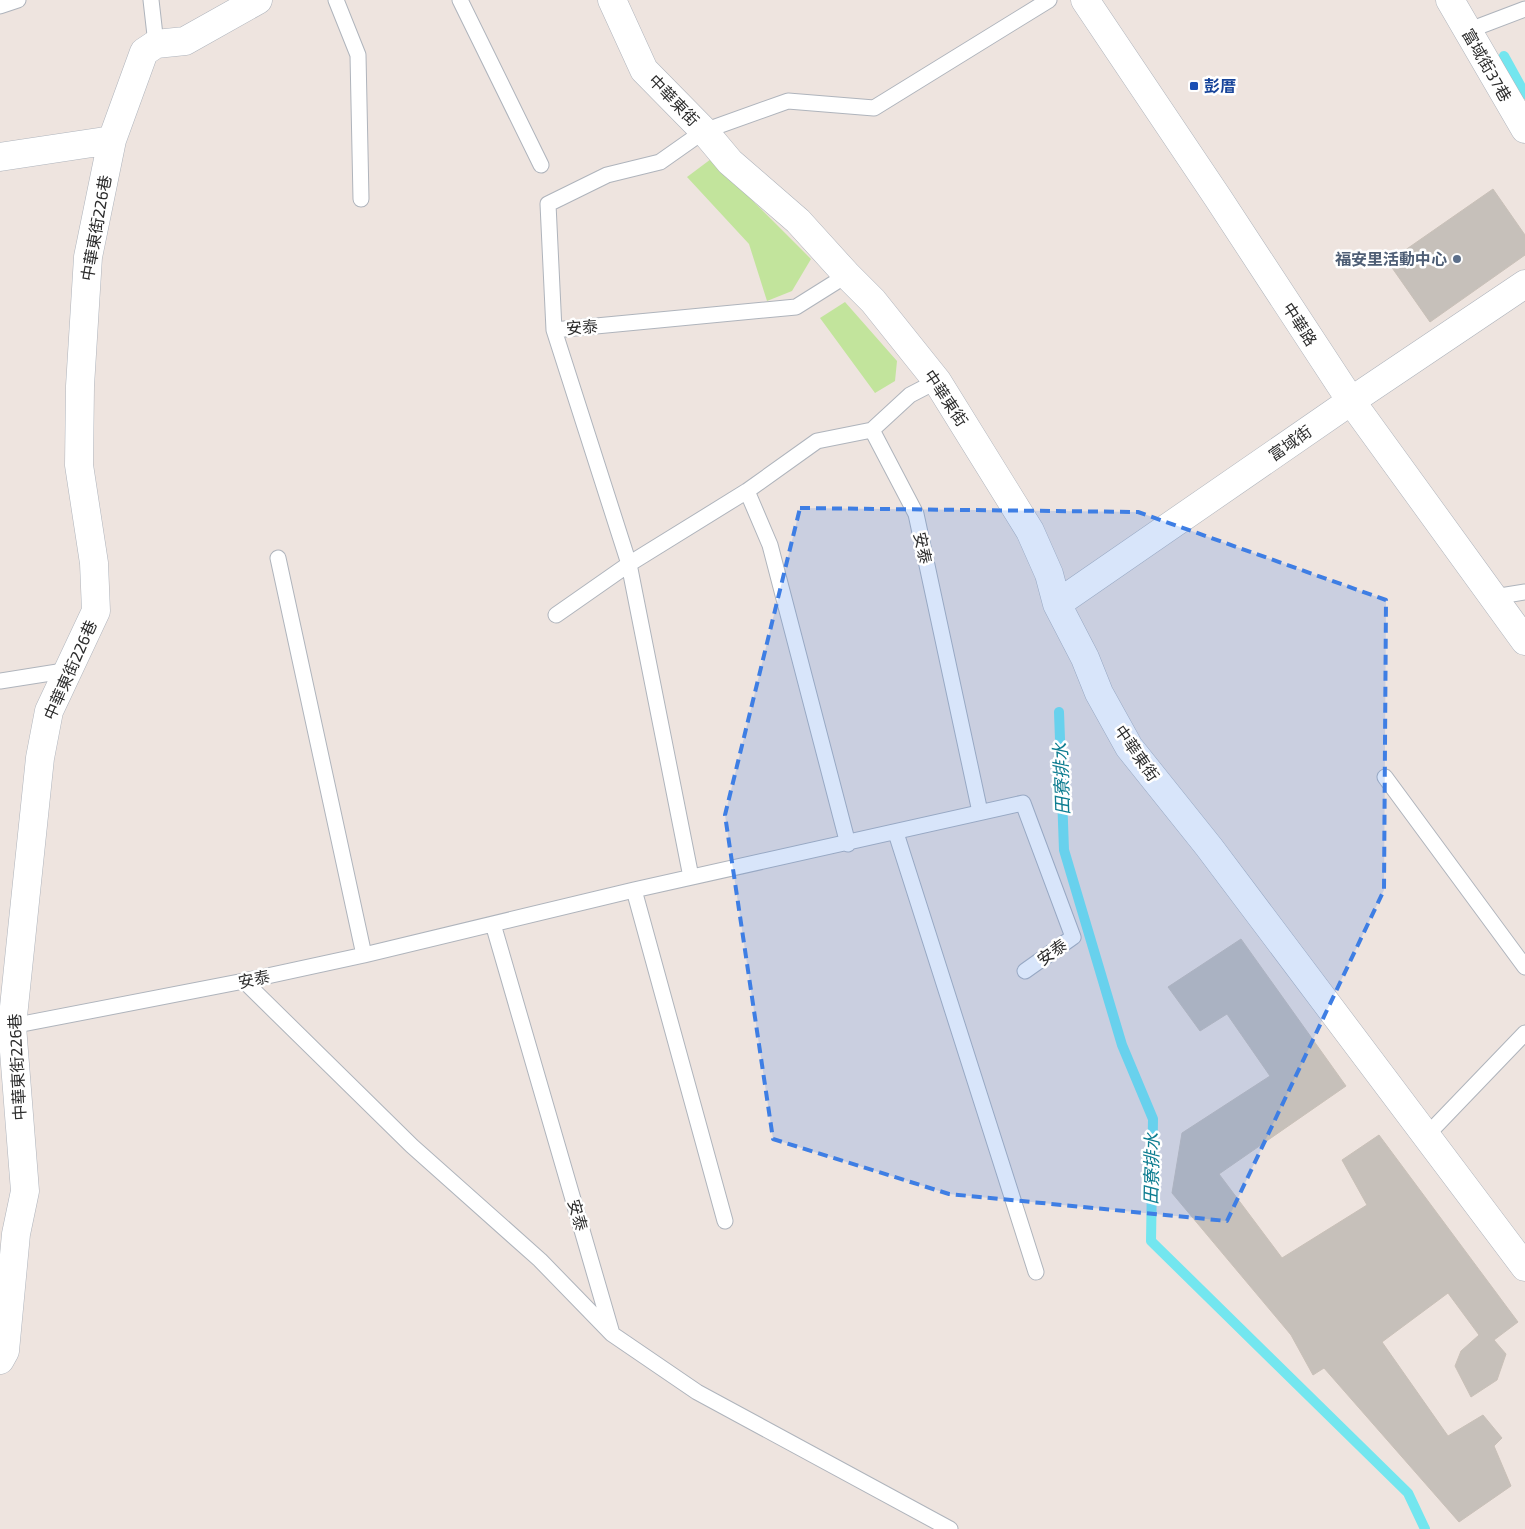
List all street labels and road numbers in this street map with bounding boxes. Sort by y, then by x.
street label: 富域街37巷 [1459,25,1516,105]
street label: 中華東街 [645,70,703,129]
street label: 中華東街226巷 [77,174,114,282]
street label: 中華路 [1279,298,1321,349]
street label: 安泰 [565,316,599,337]
street label: 中華東街 [921,366,972,430]
street label: 富域街 [1265,421,1315,464]
street label: 安泰 [911,530,936,566]
street label: 中華東街226巷 [39,617,100,723]
street label: 中華東街 [1111,721,1164,784]
street label: 安泰 [1033,935,1070,969]
street label: 安泰 [236,966,272,991]
street label: 中華東街226巷 [4,1013,29,1121]
street label: 安泰 [565,1197,592,1233]

